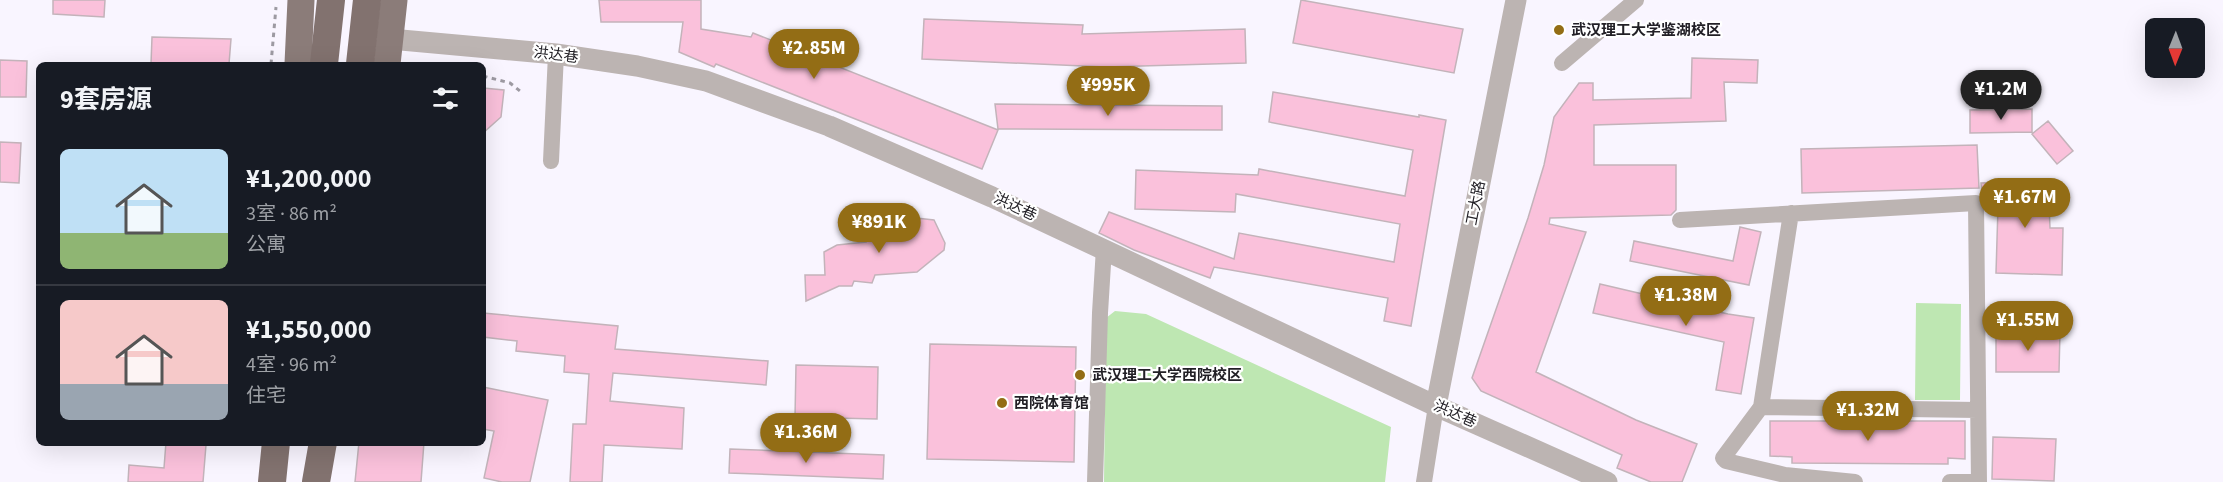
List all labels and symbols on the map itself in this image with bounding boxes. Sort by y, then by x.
north arrow [2145,18,2205,78]
place label: 武汉理工大学鉴湖校区 [1571,20,1721,41]
marker: 武汉理工大学鉴湖校区 [1552,23,1566,37]
pin: ¥2.85M [765,29,863,80]
street label: 洪达巷 [532,42,580,68]
pin: ¥995K [1066,66,1150,117]
pin: ¥1.2M [1959,70,2043,121]
pin: ¥1.67M [1976,178,2074,229]
street label: 工大路 [1461,179,1491,227]
street label: 洪达巷 [990,188,1040,226]
pin: ¥891K [837,203,921,254]
pin: ¥1.38M [1637,276,1735,327]
pin: ¥1.55M [1979,301,2077,352]
place label: 武汉理工大学西院校区 [1092,365,1242,386]
marker: 武汉理工大学西院校区 [1073,368,1087,382]
pin: ¥1.32M [1819,391,1917,442]
place label: 西院体育馆 [1014,393,1089,414]
street label: 洪达巷 [1430,395,1480,433]
marker: 西院体育馆 [995,396,1009,410]
pin: ¥1.36M [757,413,855,464]

